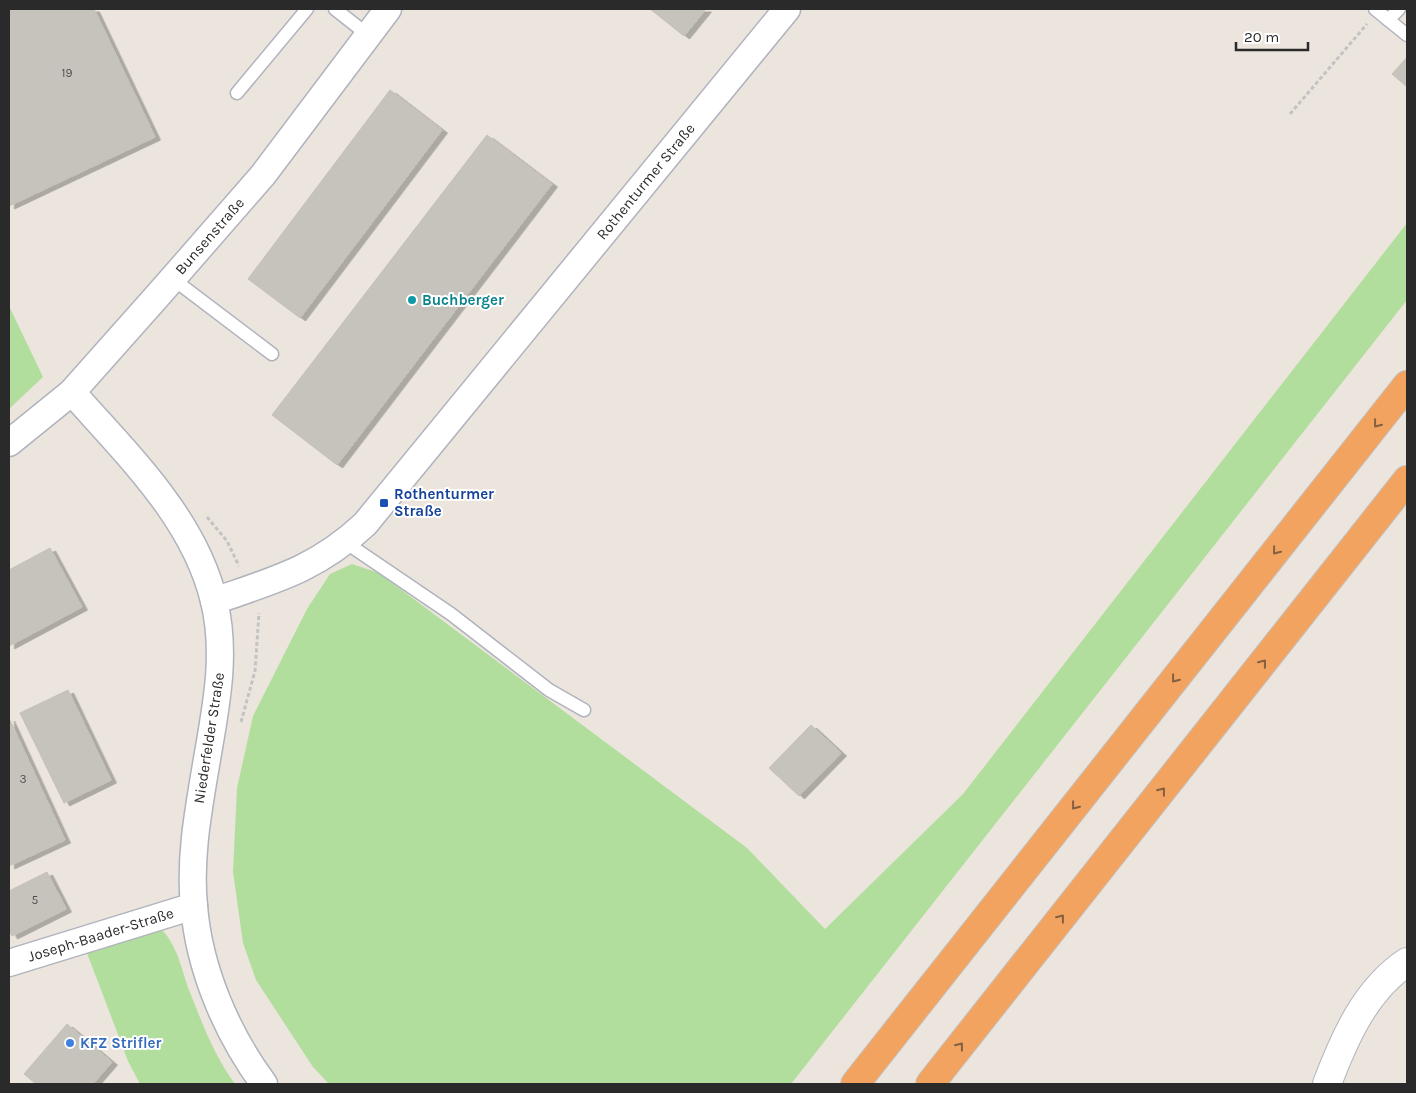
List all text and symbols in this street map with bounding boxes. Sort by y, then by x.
scale bar [1236,20,1308,52]
text: 20 m [1244,28,1279,46]
house number: 19 [62,66,72,80]
street label: Rothenturmer Straße [593,120,699,243]
street label: Bunsenstraße [171,194,248,278]
place label: Buchberger [422,291,504,309]
marker: Buchberger [406,294,418,306]
one-way arrow [1374,418,1383,428]
place label: Rothenturmer Straße [394,485,494,520]
marker: Rothenturmer Straße [378,497,390,509]
one-way arrow [1274,545,1282,554]
one-way arrow [1257,660,1266,669]
street label: Niederfelder Straße [190,671,228,805]
one-way arrow [1173,673,1181,682]
house number: 3 [19,772,27,786]
one-way arrow [1156,788,1164,797]
one-way arrow [1072,800,1080,809]
house number: 5 [32,893,39,907]
street label: Joseph-Baader-Straße [26,904,176,966]
one-way arrow [1056,915,1065,924]
place label: KFZ Strifler [80,1034,162,1052]
marker: KFZ Strifler [64,1037,76,1049]
one-way arrow [955,1043,963,1052]

